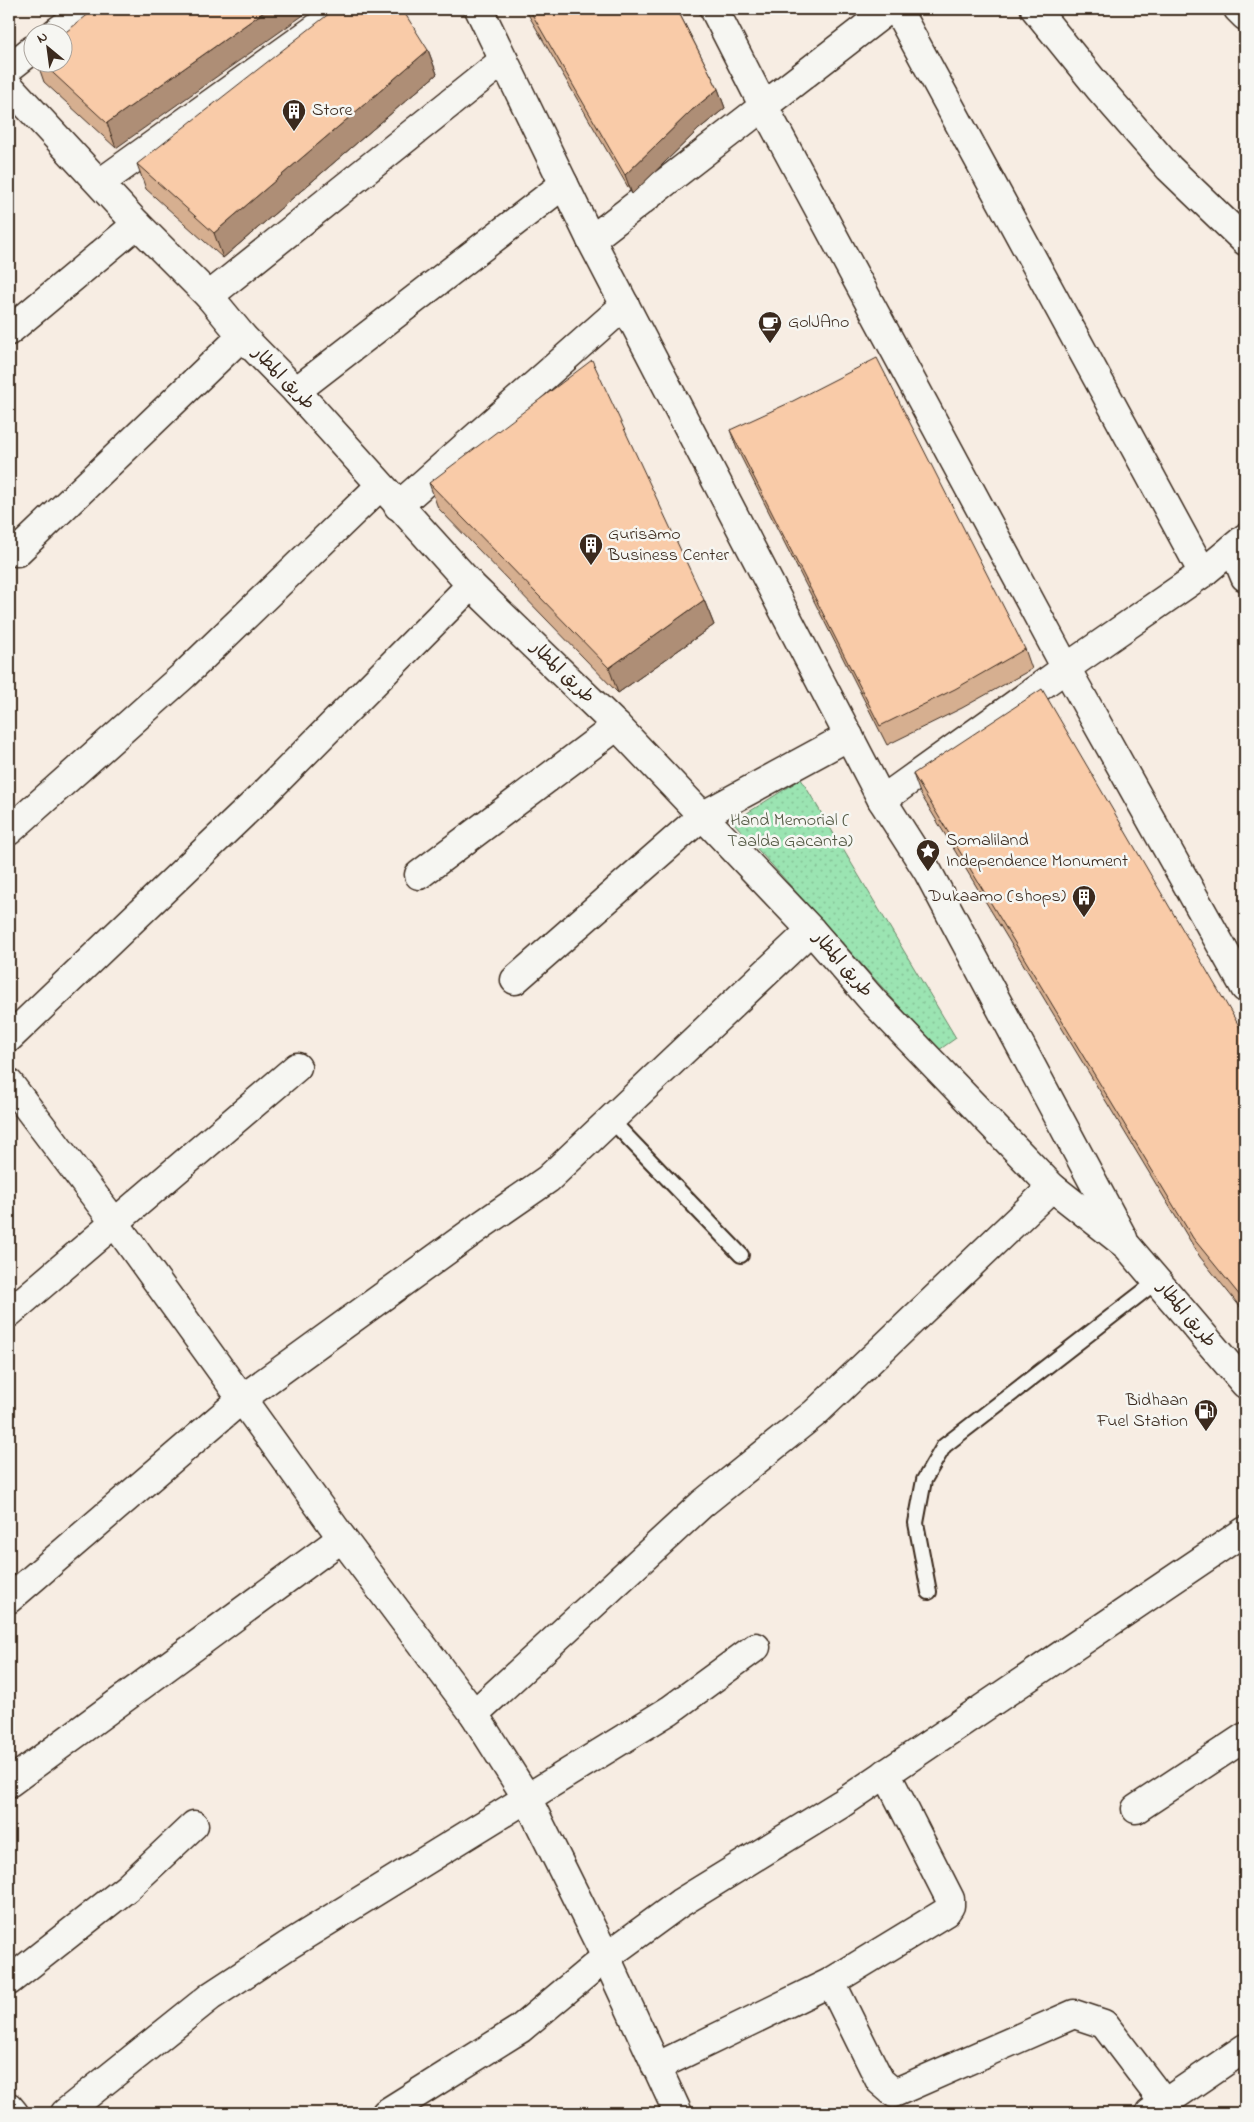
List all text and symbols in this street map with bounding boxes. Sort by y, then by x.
north arrow [22,22,72,72]
text: N [33,26,52,49]
building icon: Store [281,98,307,132]
place label: Store [312,98,354,124]
cafe icon: GolJAno [757,310,783,344]
place label: GolJAno [788,310,849,336]
street label: طريق المطار [244,340,320,417]
place label: Gurisamo Business Center [607,522,729,569]
building icon: Gurisamo Business Center [578,532,604,566]
street label: طريق المطار [523,634,600,710]
park label: Hand Memorial ( Taalda Gacanta) [727,808,853,855]
place label: Somaliland Independence Monument [946,828,1128,875]
place icon: Somaliland Independence Monument [915,838,941,872]
place label: Dukaamo (shops) [928,884,1066,910]
building icon: Dukaamo (shops) [1071,884,1097,918]
street label: طريق المطار [805,925,878,1004]
street label: طريق المطار [1149,1274,1222,1354]
place label: Bidhaan Fuel Station [1096,1388,1188,1435]
fuel station icon: Bidhaan Fuel Station [1193,1398,1219,1432]

